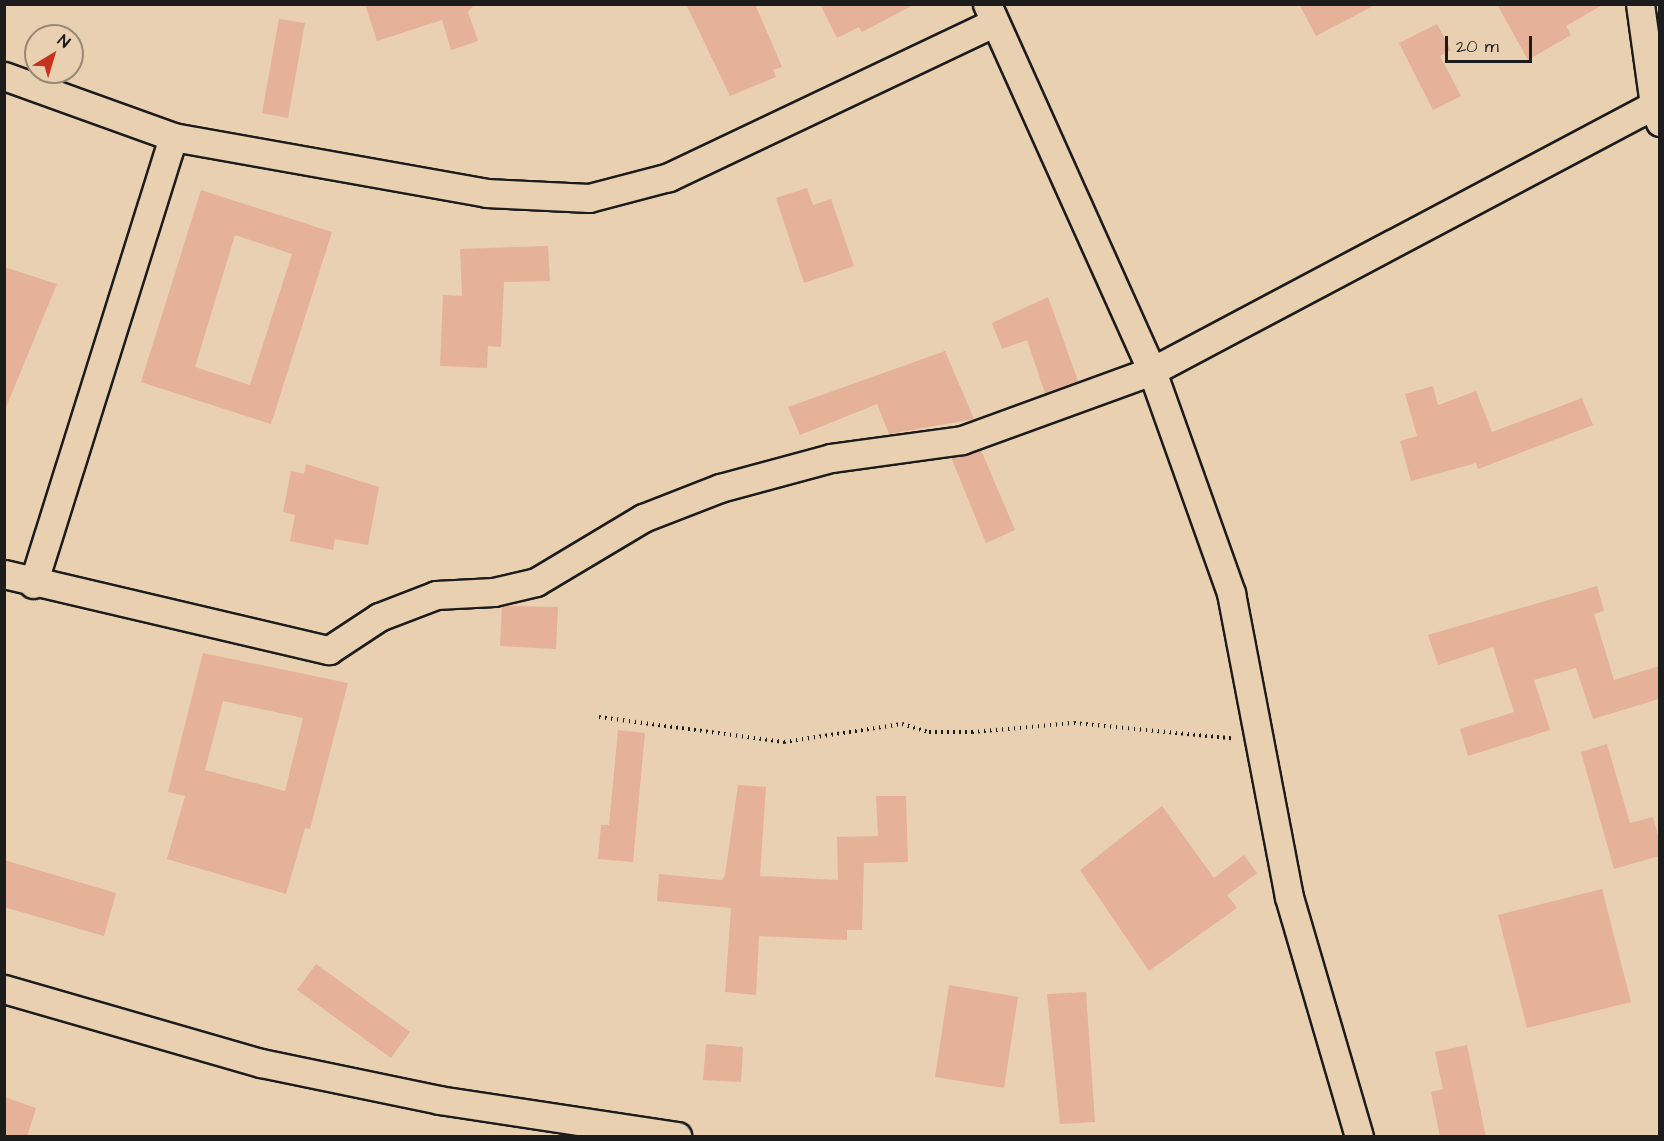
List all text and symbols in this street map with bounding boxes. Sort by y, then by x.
north arrow [24,24,84,84]
scale bar [1448,24,1535,62]
text: N [53,30,75,53]
text: 20 m [1456,34,1499,59]

